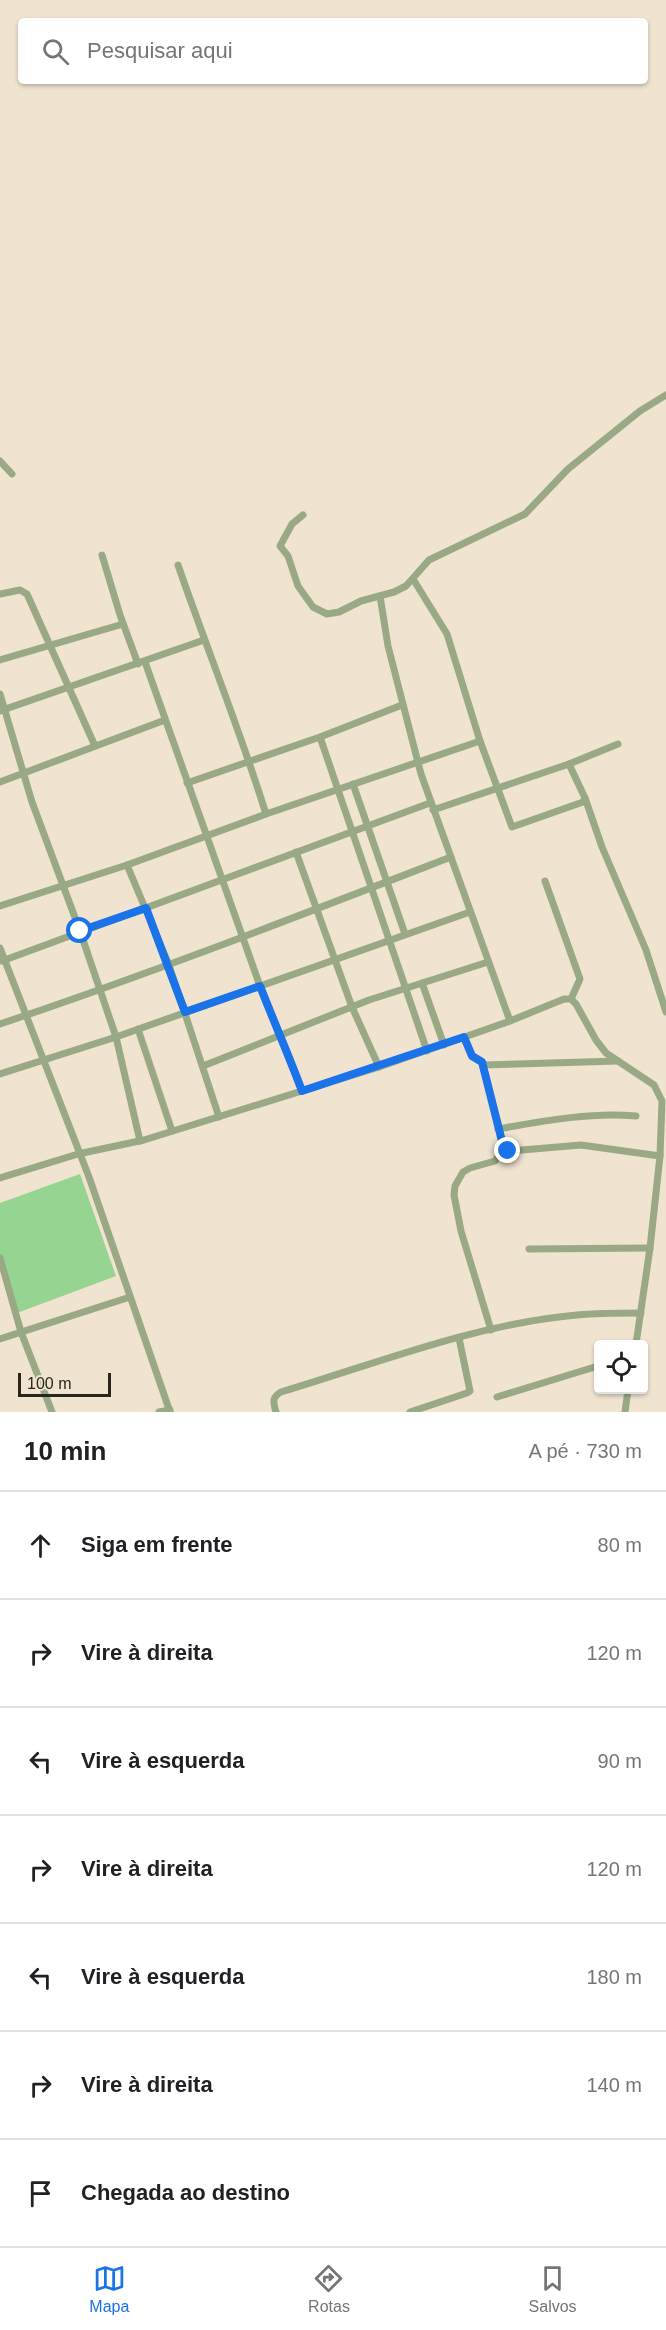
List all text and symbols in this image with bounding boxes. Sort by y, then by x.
search box [18,18,648,84]
icon: search [39,35,72,68]
text: Pesquisar aqui [87,38,233,63]
route start [66,917,92,943]
route end [494,1137,520,1163]
map controls [594,1340,648,1394]
button: locate [594,1340,648,1394]
scale bar [18,1370,111,1398]
text: 100 m [27,1375,71,1392]
text: 10 min [24,1436,106,1466]
text: A pé · 730 m [529,1440,642,1462]
icon: ahead [24,1529,57,1562]
text: Siga em frente [81,1532,233,1557]
text: 80 m [598,1534,642,1556]
icon: right [24,1637,57,1670]
text: Vire à direita [81,1640,213,1665]
text: 120 m [586,1642,642,1664]
icon: left [24,1745,57,1778]
text: Vire à esquerda [81,1748,244,1773]
text: 90 m [598,1750,642,1772]
icon: right [24,1853,57,1886]
text: Vire à direita [81,1856,213,1881]
text: 120 m [586,1858,642,1880]
icon: left [24,1961,57,1994]
text: Vire à esquerda [81,1964,244,1989]
text: 180 m [586,1966,642,1988]
icon: right [24,2069,57,2102]
text: Vire à direita [81,2072,213,2097]
text: 140 m [586,2074,642,2096]
icon: arrive [24,2177,57,2210]
text: Chegada ao destino [81,2180,290,2205]
tab: Mapa [89,2262,129,2316]
tab: Rotas [308,2262,350,2316]
tab: Salvos [529,2262,577,2316]

